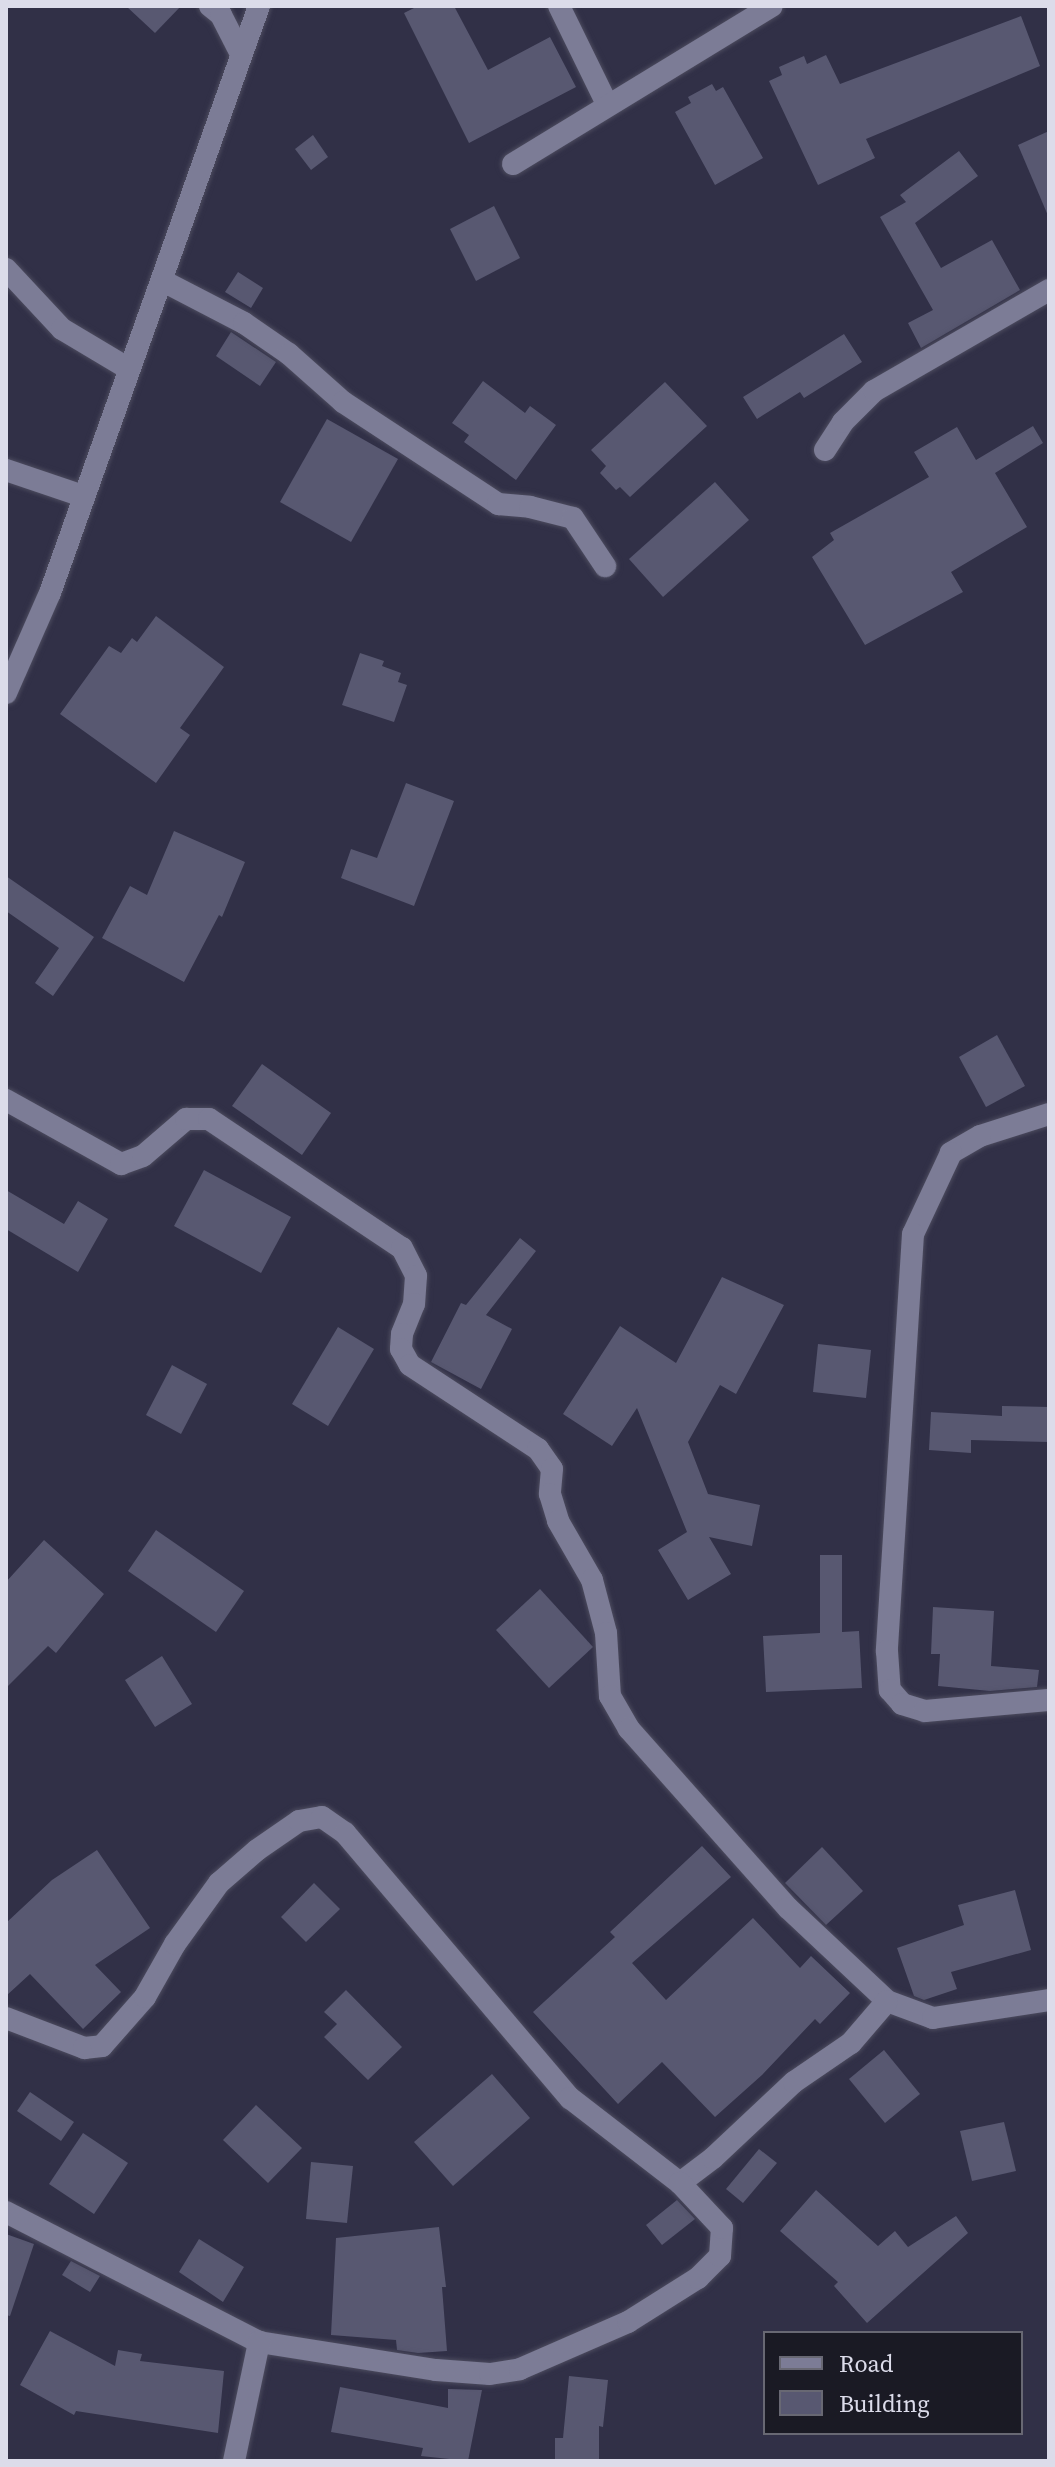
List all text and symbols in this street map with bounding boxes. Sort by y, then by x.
legend [763,2331,1023,2435]
text: Road [839,2347,893,2380]
text: Building [839,2387,930,2420]

